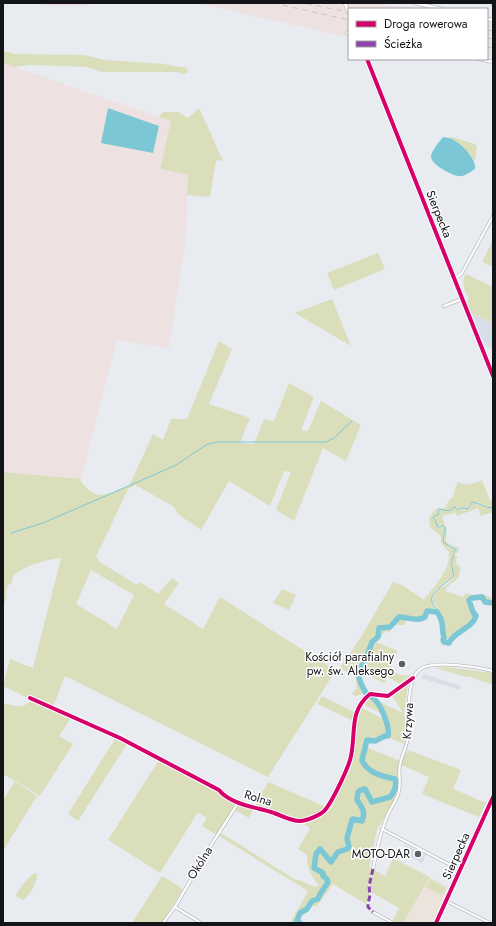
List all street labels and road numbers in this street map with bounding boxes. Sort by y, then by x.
street label: Sierpecka [421,188,457,241]
street label: Krzywa [398,702,418,740]
street label: Rolna [242,785,274,811]
street label: Sierpecka [438,829,474,882]
street label: Okólna [183,843,217,883]

